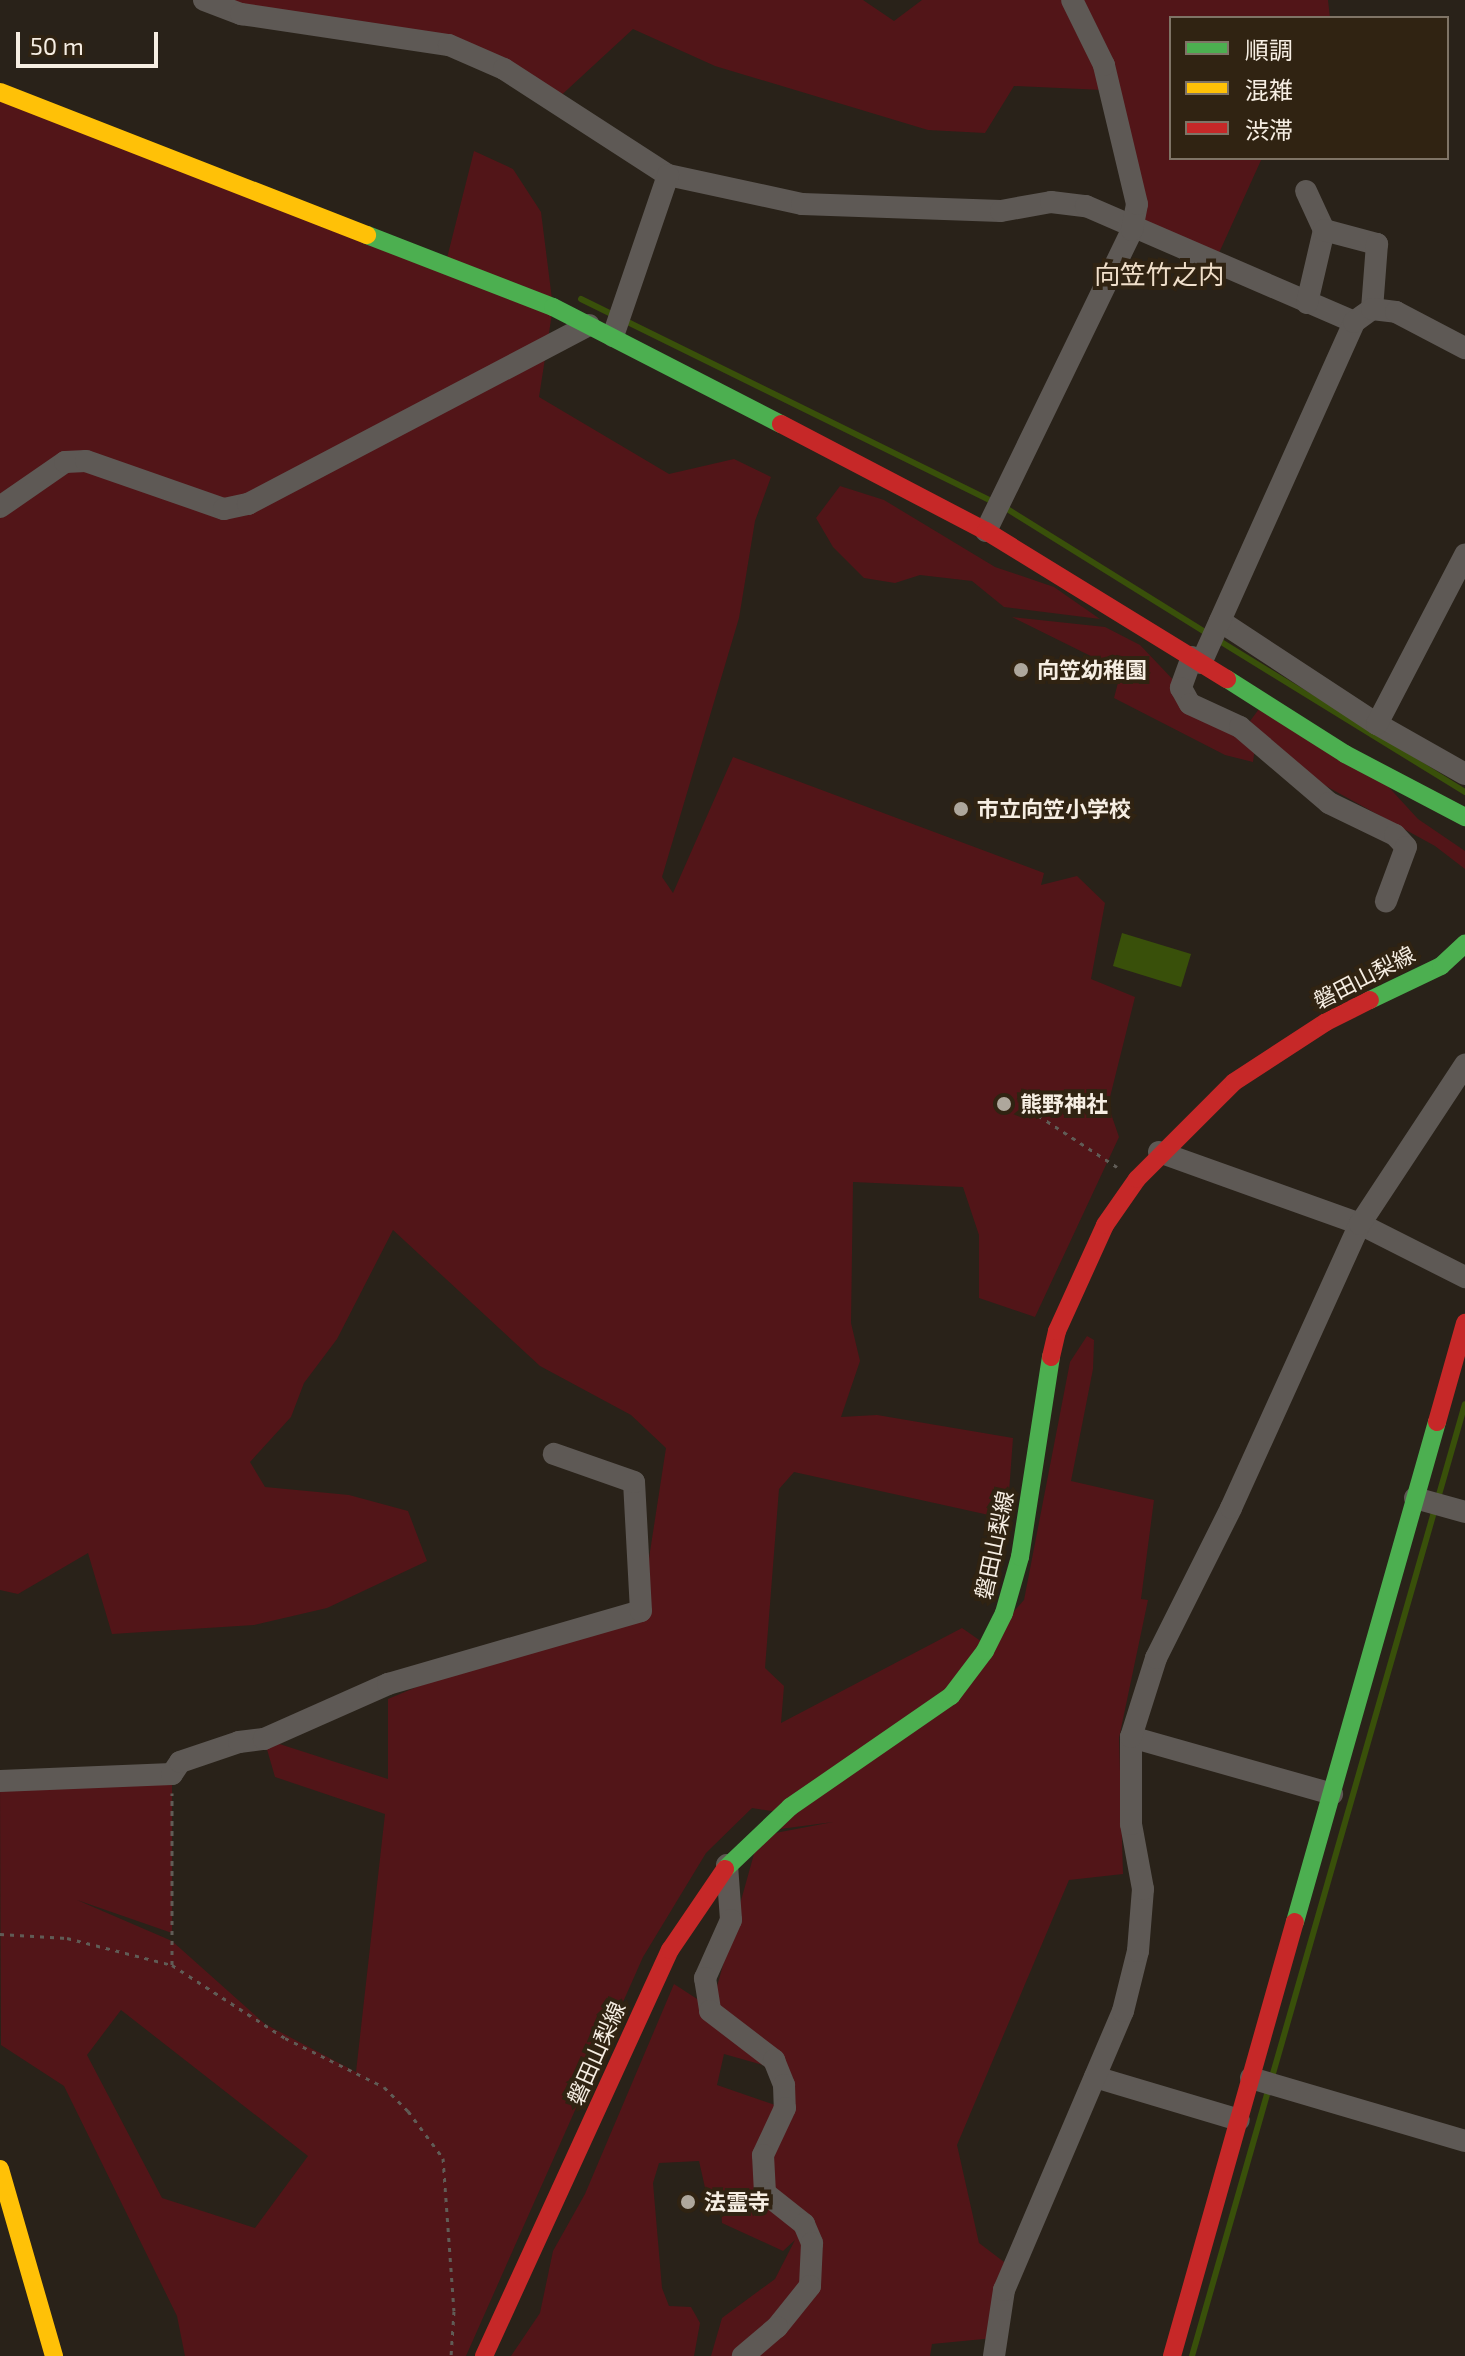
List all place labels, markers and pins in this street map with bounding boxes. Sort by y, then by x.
place label: 向笠幼稚園 [1037,657,1147,683]
marker: 向笠幼稚園 [1012,661,1030,679]
place label: 市立向笠小学校 [977,796,1131,822]
marker: 市立向笠小学校 [952,800,970,818]
place label: 熊野神社 [1020,1091,1108,1117]
marker: 熊野神社 [995,1095,1013,1113]
place label: 法霊寺 [704,2189,770,2215]
marker: 法霊寺 [679,2193,697,2211]

